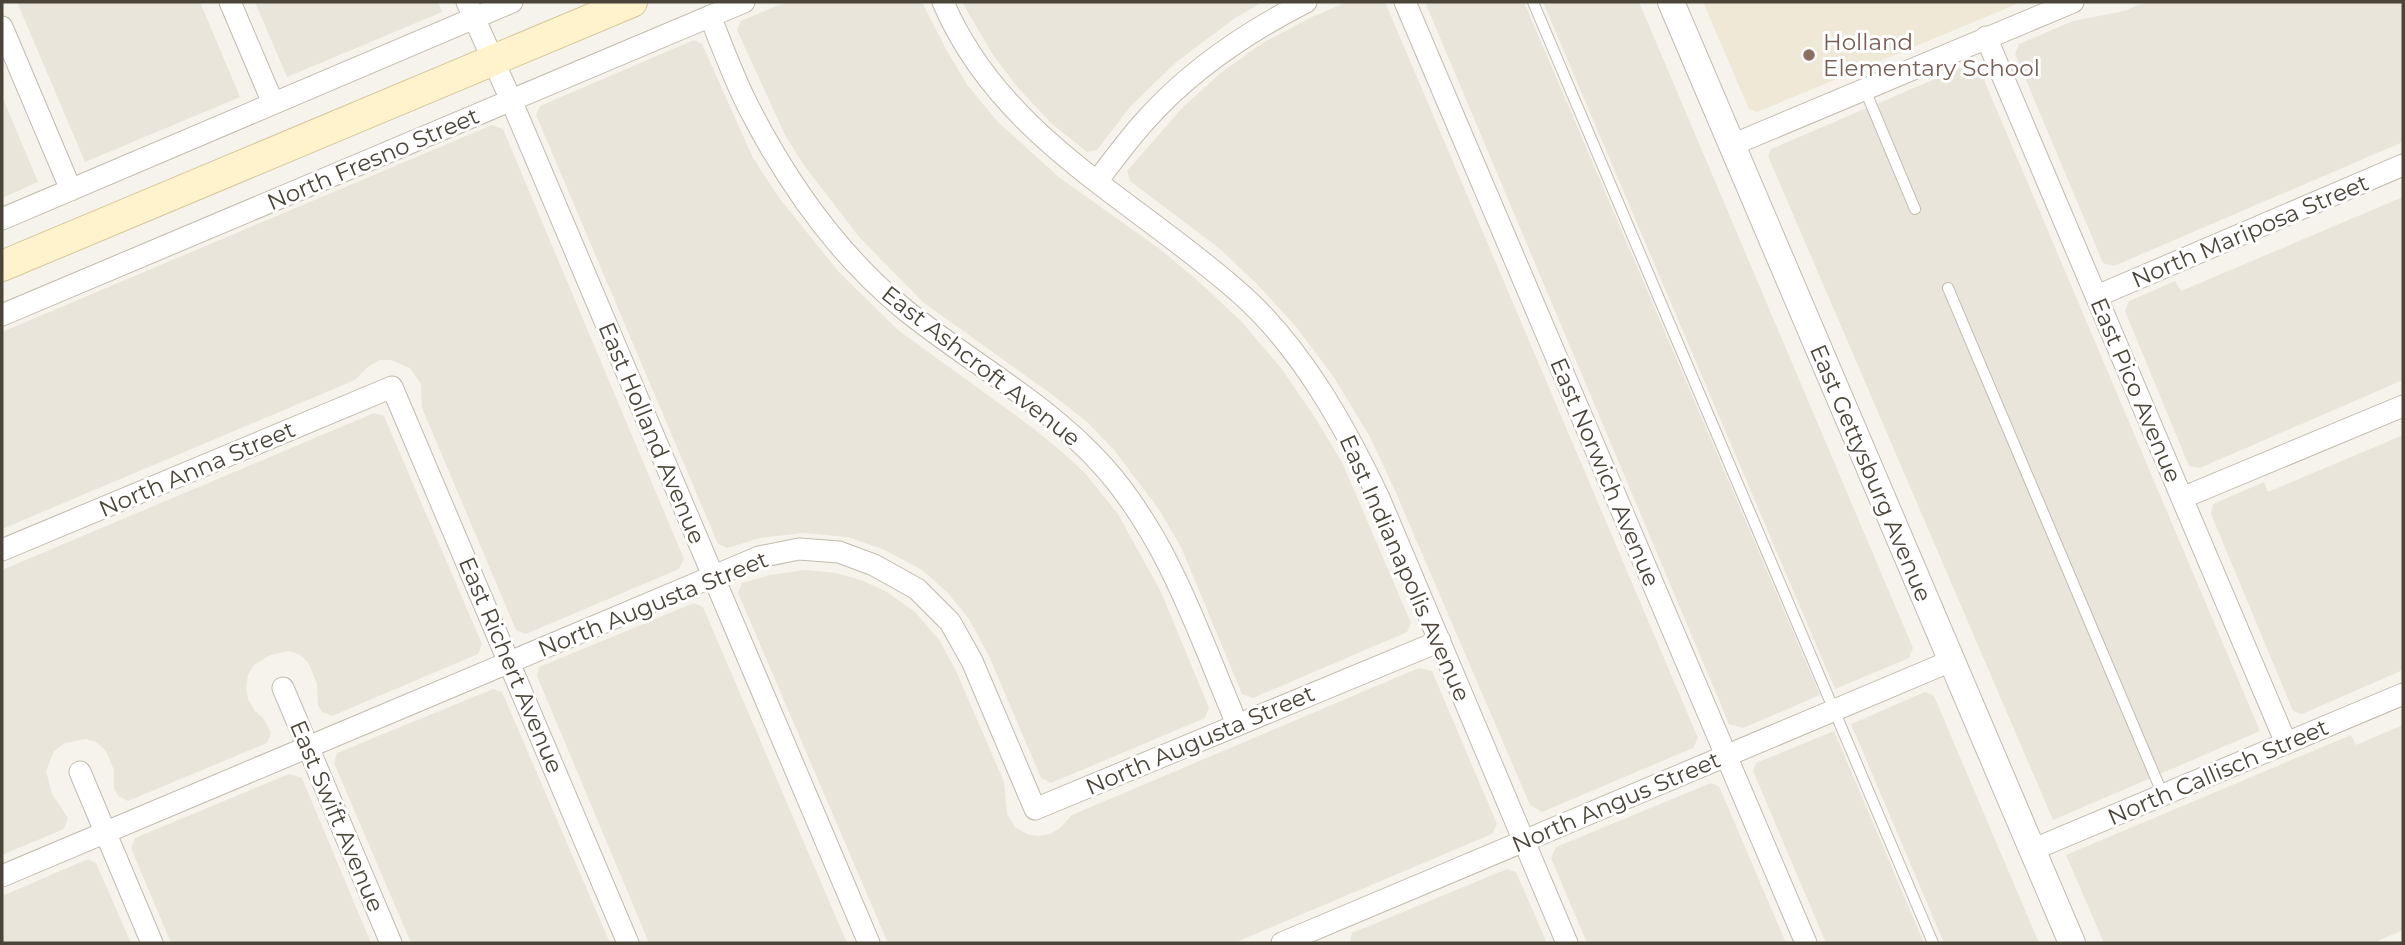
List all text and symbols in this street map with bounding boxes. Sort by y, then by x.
place label: Holland Elementary School [1823,28,2040,82]
marker: Holland Elementary School [1801,47,1817,63]
street label: North Fresno Street [263,102,483,216]
street label: North Mariposa Street [2127,168,2373,294]
street label: East Ashcroft Avenue [876,280,1086,452]
street label: East Pico Avenue [2084,293,2188,487]
street label: East Holland Avenue [593,318,711,548]
street label: East Gettysburg Avenue [1804,340,1938,606]
street label: East Norwich Avenue [1544,353,1666,591]
street label: North Anna Street [95,415,299,523]
street label: East Indianapolis Avenue [1333,430,1477,706]
street label: North Augusta Street [534,545,772,663]
street label: East Richert Avenue [453,553,569,777]
street label: North Augusta Street [1081,679,1319,801]
street label: North Callisch Street [2103,713,2333,831]
street label: East Swift Avenue [284,716,390,916]
street label: North Angus Street [1508,745,1724,859]

